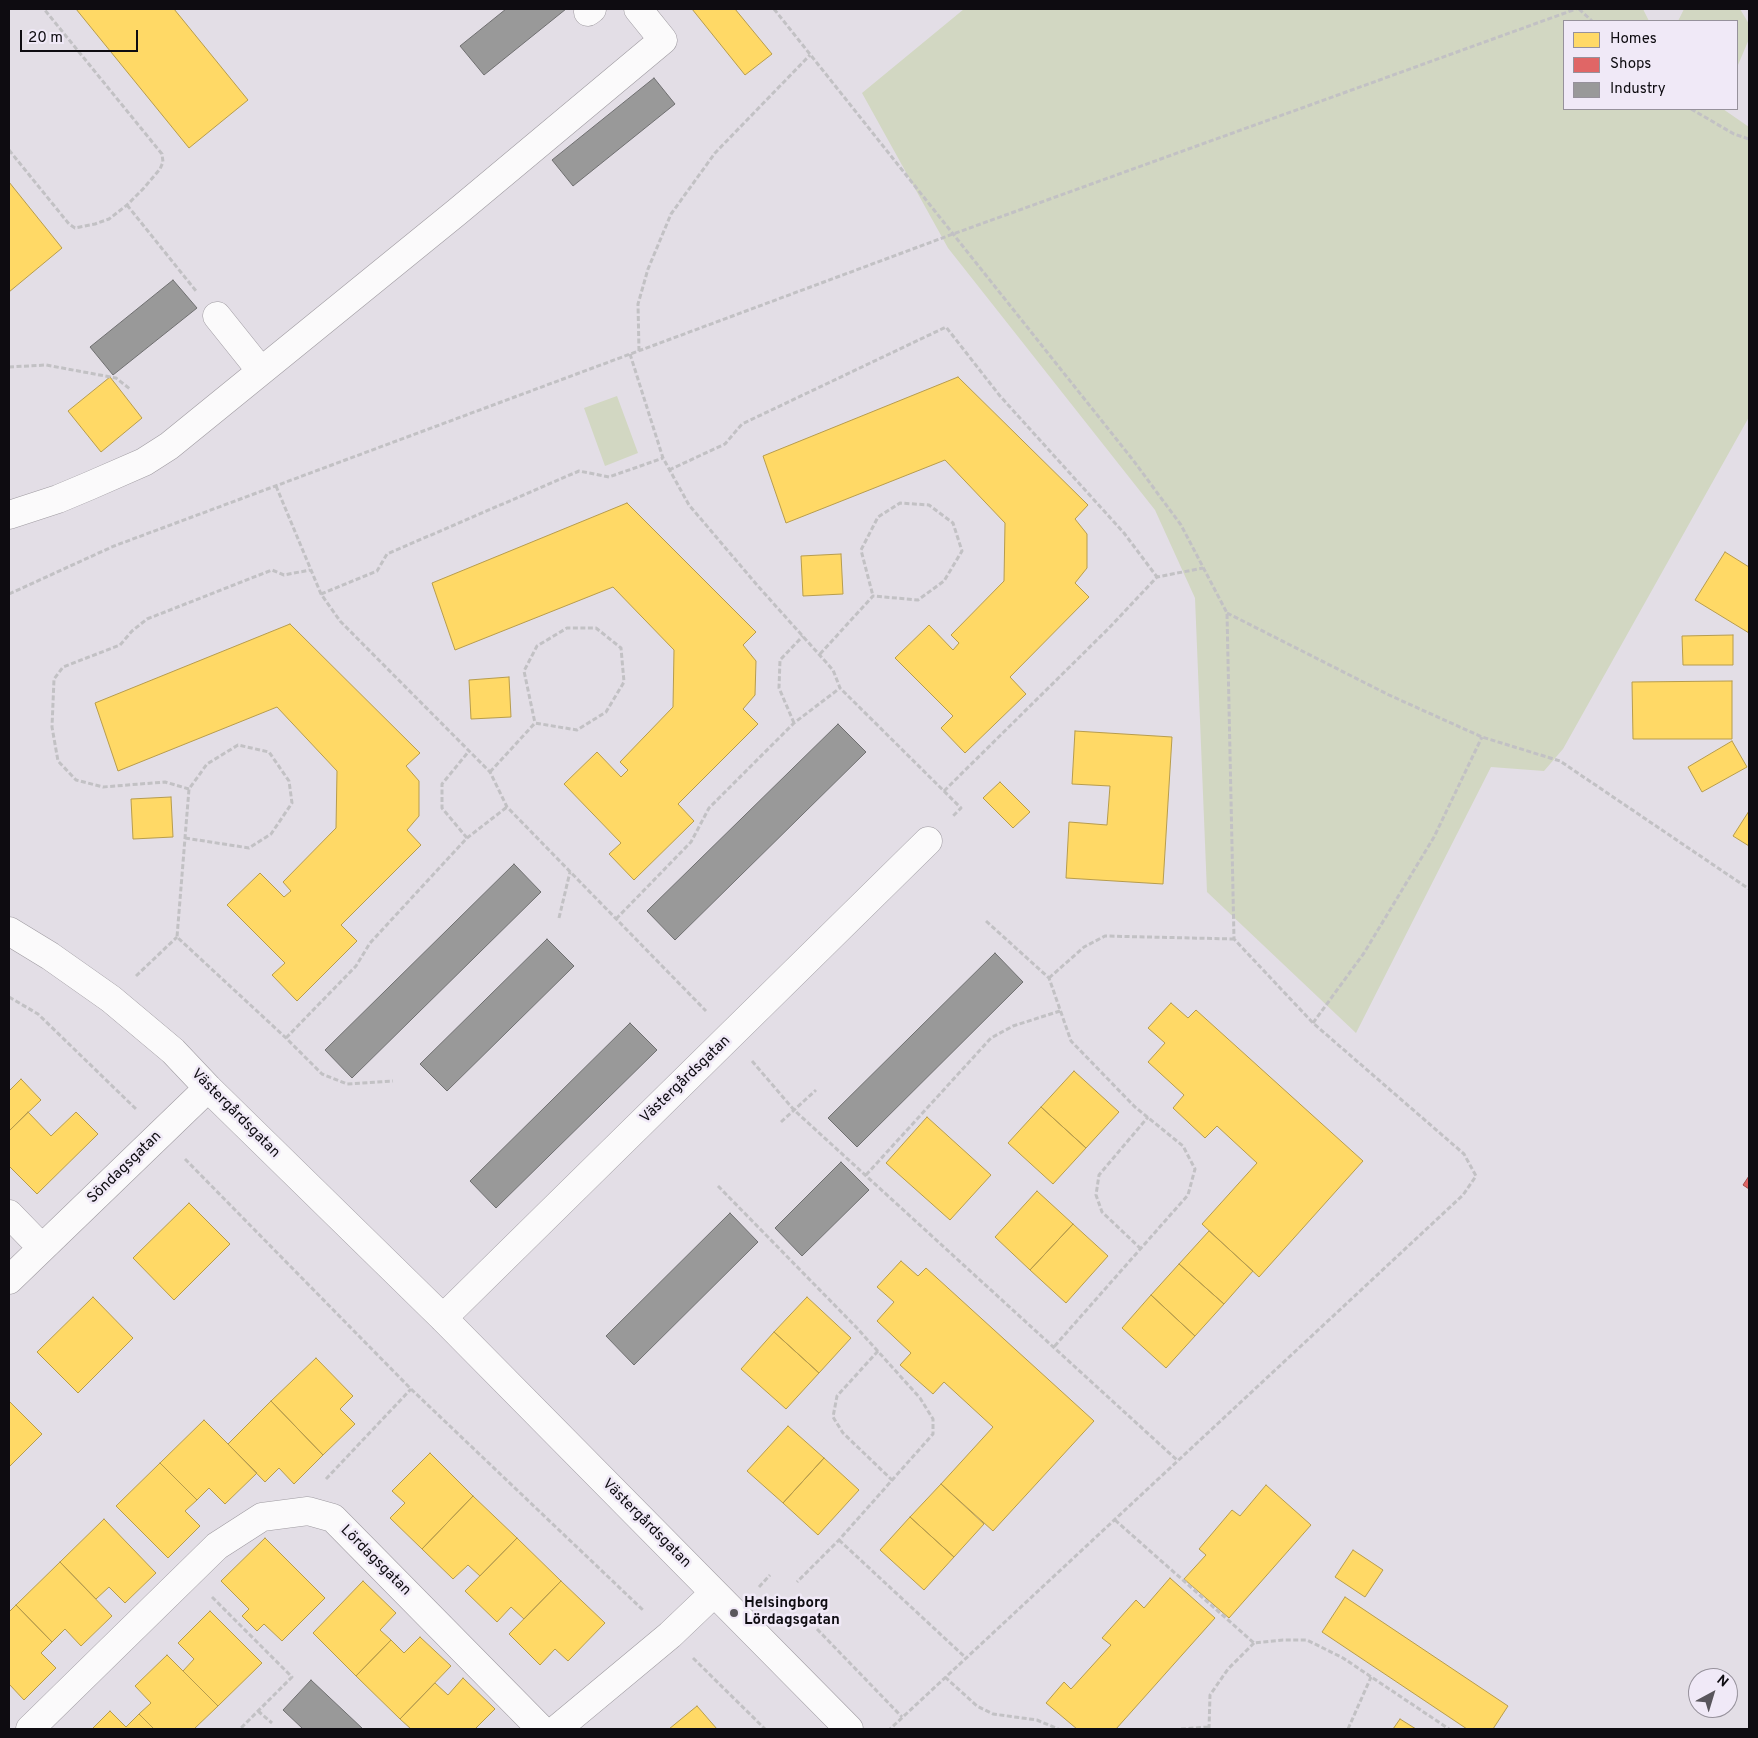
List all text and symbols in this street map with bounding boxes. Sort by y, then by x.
scale bar [22,20,140,52]
legend [1563,20,1738,110]
text: 20 m [28,29,63,48]
text: Homes [1610,30,1657,49]
text: Shops [1610,55,1651,74]
text: Industry [1610,80,1666,99]
street label: Västergårdsgatan [637,1032,735,1128]
street label: Västergårdsgatan [187,1066,283,1162]
street label: Söndagsgatan [84,1128,166,1208]
street label: Västergårdsgatan [598,1476,694,1572]
street label: Lördagsgatan [336,1522,414,1600]
place label: Helsingborg Lördagsgatan [744,1595,840,1630]
marker: Helsingborg Lördagsgatan [728,1607,740,1619]
north arrow [1688,1668,1738,1718]
text: N [1713,1672,1731,1692]

